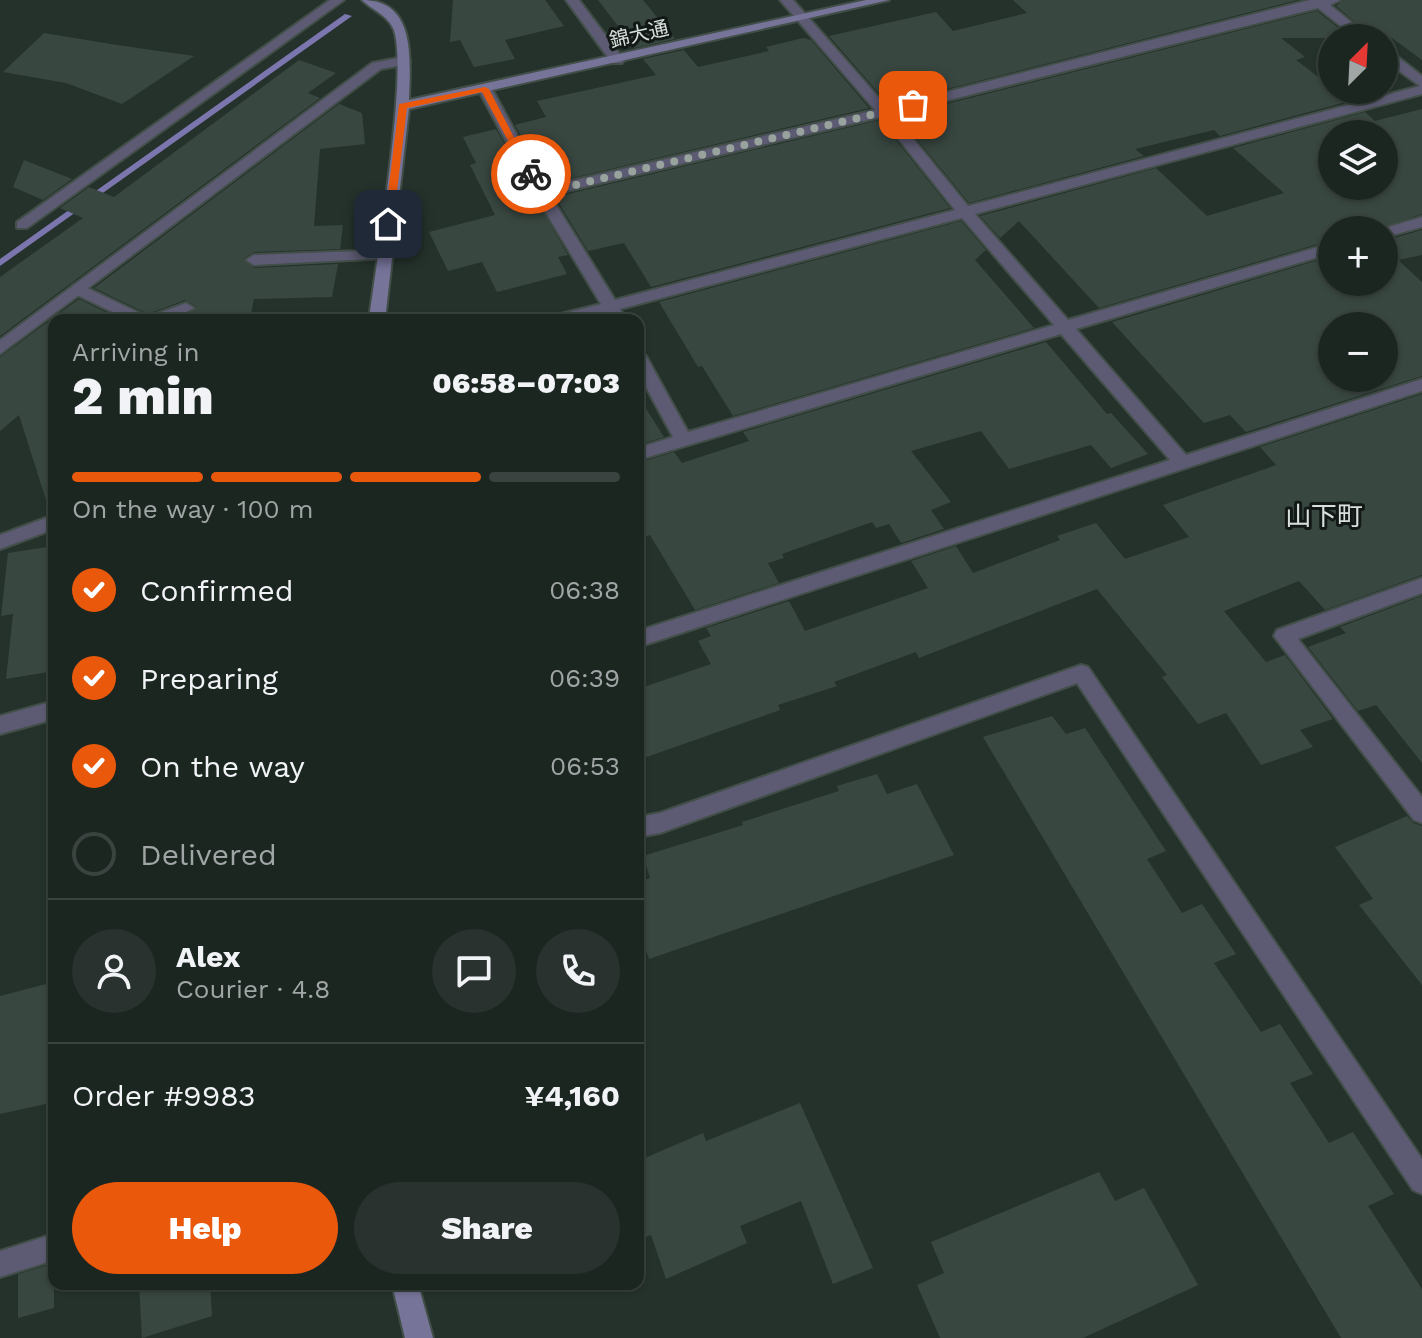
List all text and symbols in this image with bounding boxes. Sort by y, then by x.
street label: 錦大通 [607,16,671,52]
north arrow [1318,24,1398,104]
map controls [1318,24,1398,392]
pin [879,71,947,139]
icon: bag [891,83,935,127]
button: layers [1318,120,1398,200]
courier [491,134,571,214]
icon: bike [509,152,553,196]
pin [354,190,422,258]
icon: home [366,202,410,246]
button: + [1318,216,1398,296]
button: − [1318,312,1398,392]
text: Arriving in [72,337,200,367]
text: 06:58–07:03 [432,365,620,400]
text: 2 min [72,366,214,427]
text: On the way · 100 m [72,494,313,524]
district label: 山下町 [1285,501,1363,531]
icon: check [72,568,116,612]
text: Confirmed [140,573,294,608]
text: 06:38 [549,575,620,605]
icon: check [72,656,116,700]
text: Preparing [140,661,278,696]
text: 06:39 [549,663,620,693]
icon: check [72,744,116,788]
text: On the way [140,749,305,784]
text: 06:53 [550,751,620,781]
text: Delivered [140,837,277,872]
button: person [72,929,156,1013]
button: chat [432,929,516,1013]
button: phone [536,929,620,1013]
text: Alex [176,939,240,974]
text: Courier · 4.8 [176,974,330,1004]
text: Order #9983 [72,1078,256,1113]
text: ¥4,160 [524,1078,620,1113]
button: Help [72,1182,338,1274]
button: Share [354,1182,620,1274]

